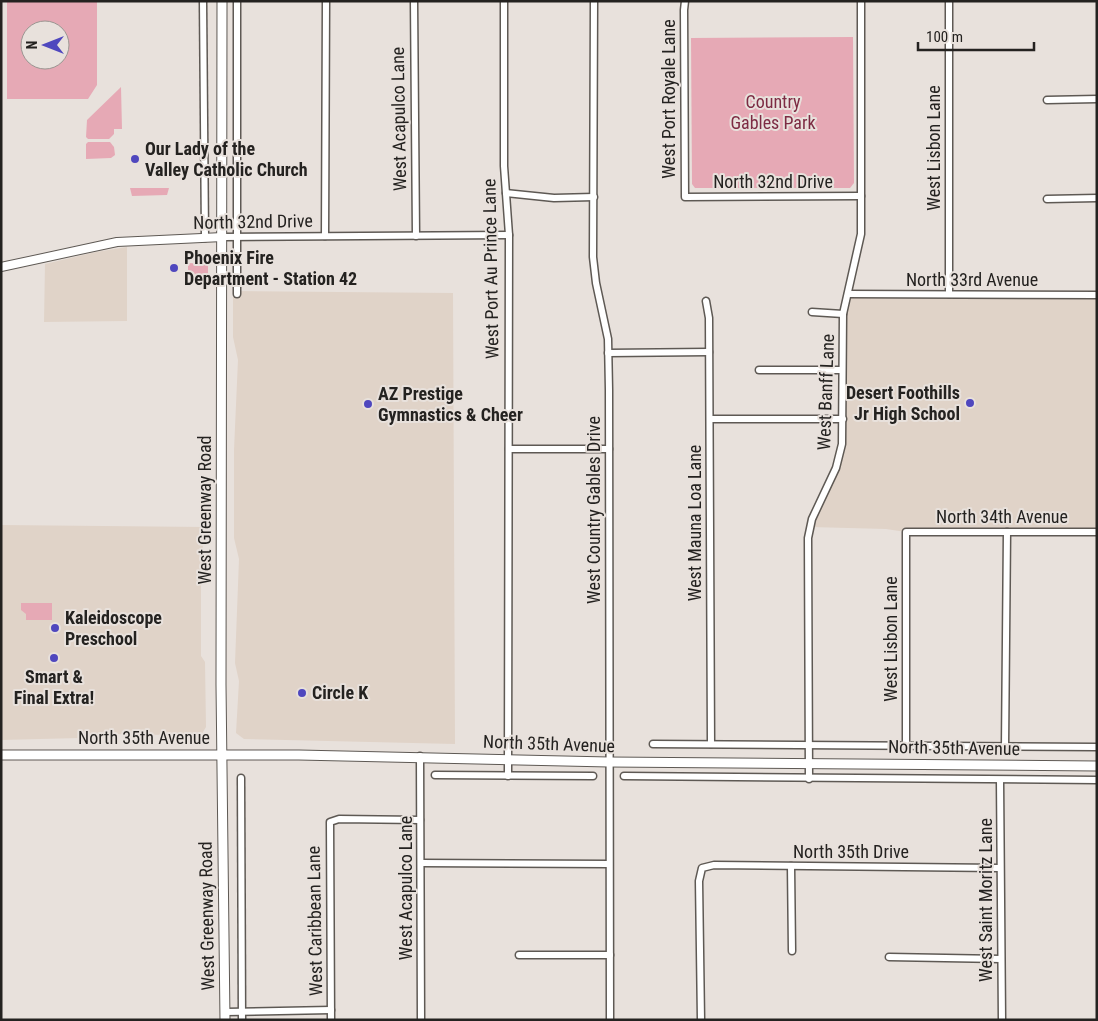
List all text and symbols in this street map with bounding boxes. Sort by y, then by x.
street label: West Port Royale Lane [658,19,679,179]
north arrow [20,20,70,70]
scale bar [918,20,1034,52]
text: 100 m [926,28,963,46]
text: N [24,41,40,49]
street label: West Acapulco Lane [387,47,410,191]
street label: West Lisbon Lane [923,85,944,211]
park label: Country Gables Park [730,91,816,133]
place label: Our Lady of the Valley Catholic Church [145,138,308,180]
marker: Our Lady of the Valley Catholic Church [129,153,141,165]
street label: North 32nd Drive [713,171,833,192]
street label: West Port Au Prince Lane [478,179,503,359]
street label: North 32nd Drive [193,210,313,233]
place label: Phoenix Fire Department - Station 42 [184,247,357,289]
marker: Phoenix Fire Department - Station 42 [168,262,180,274]
street label: North 33rd Avenue [906,269,1038,290]
street label: West Banff Lane [813,333,838,451]
place label: Desert Foothills Jr High School [846,382,960,424]
place label: AZ Prestige Gymnastics & Cheer [378,383,523,425]
marker: Desert Foothills Jr High School [964,397,976,409]
marker: AZ Prestige Gymnastics & Cheer [362,398,374,410]
street label: West Country Gables Drive [583,416,604,604]
street label: West Greenway Road [194,435,215,585]
street label: West Mauna Loa Lane [684,445,705,601]
street label: North 34th Avenue [936,506,1068,527]
street label: West Lisbon Lane [880,576,901,702]
place label: Kaleidoscope Preschool [65,607,162,649]
marker: Kaleidoscope Preschool [49,622,61,634]
marker: Smart & Final Extra! [48,652,60,664]
place label: Smart & Final Extra! [14,666,94,708]
place label: Circle K [312,682,369,703]
marker: Circle K [296,687,308,699]
street label: North 35th Avenue [78,727,210,748]
street label: North 35th Avenue [483,731,615,756]
street label: North 35th Avenue [888,736,1020,759]
street label: West Acapulco Lane [395,816,416,960]
street label: West Saint Moritz Lane [975,818,996,982]
street label: West Greenway Road [195,841,218,991]
street label: North 35th Drive [793,841,909,862]
street label: West Caribbean Lane [303,846,326,996]

